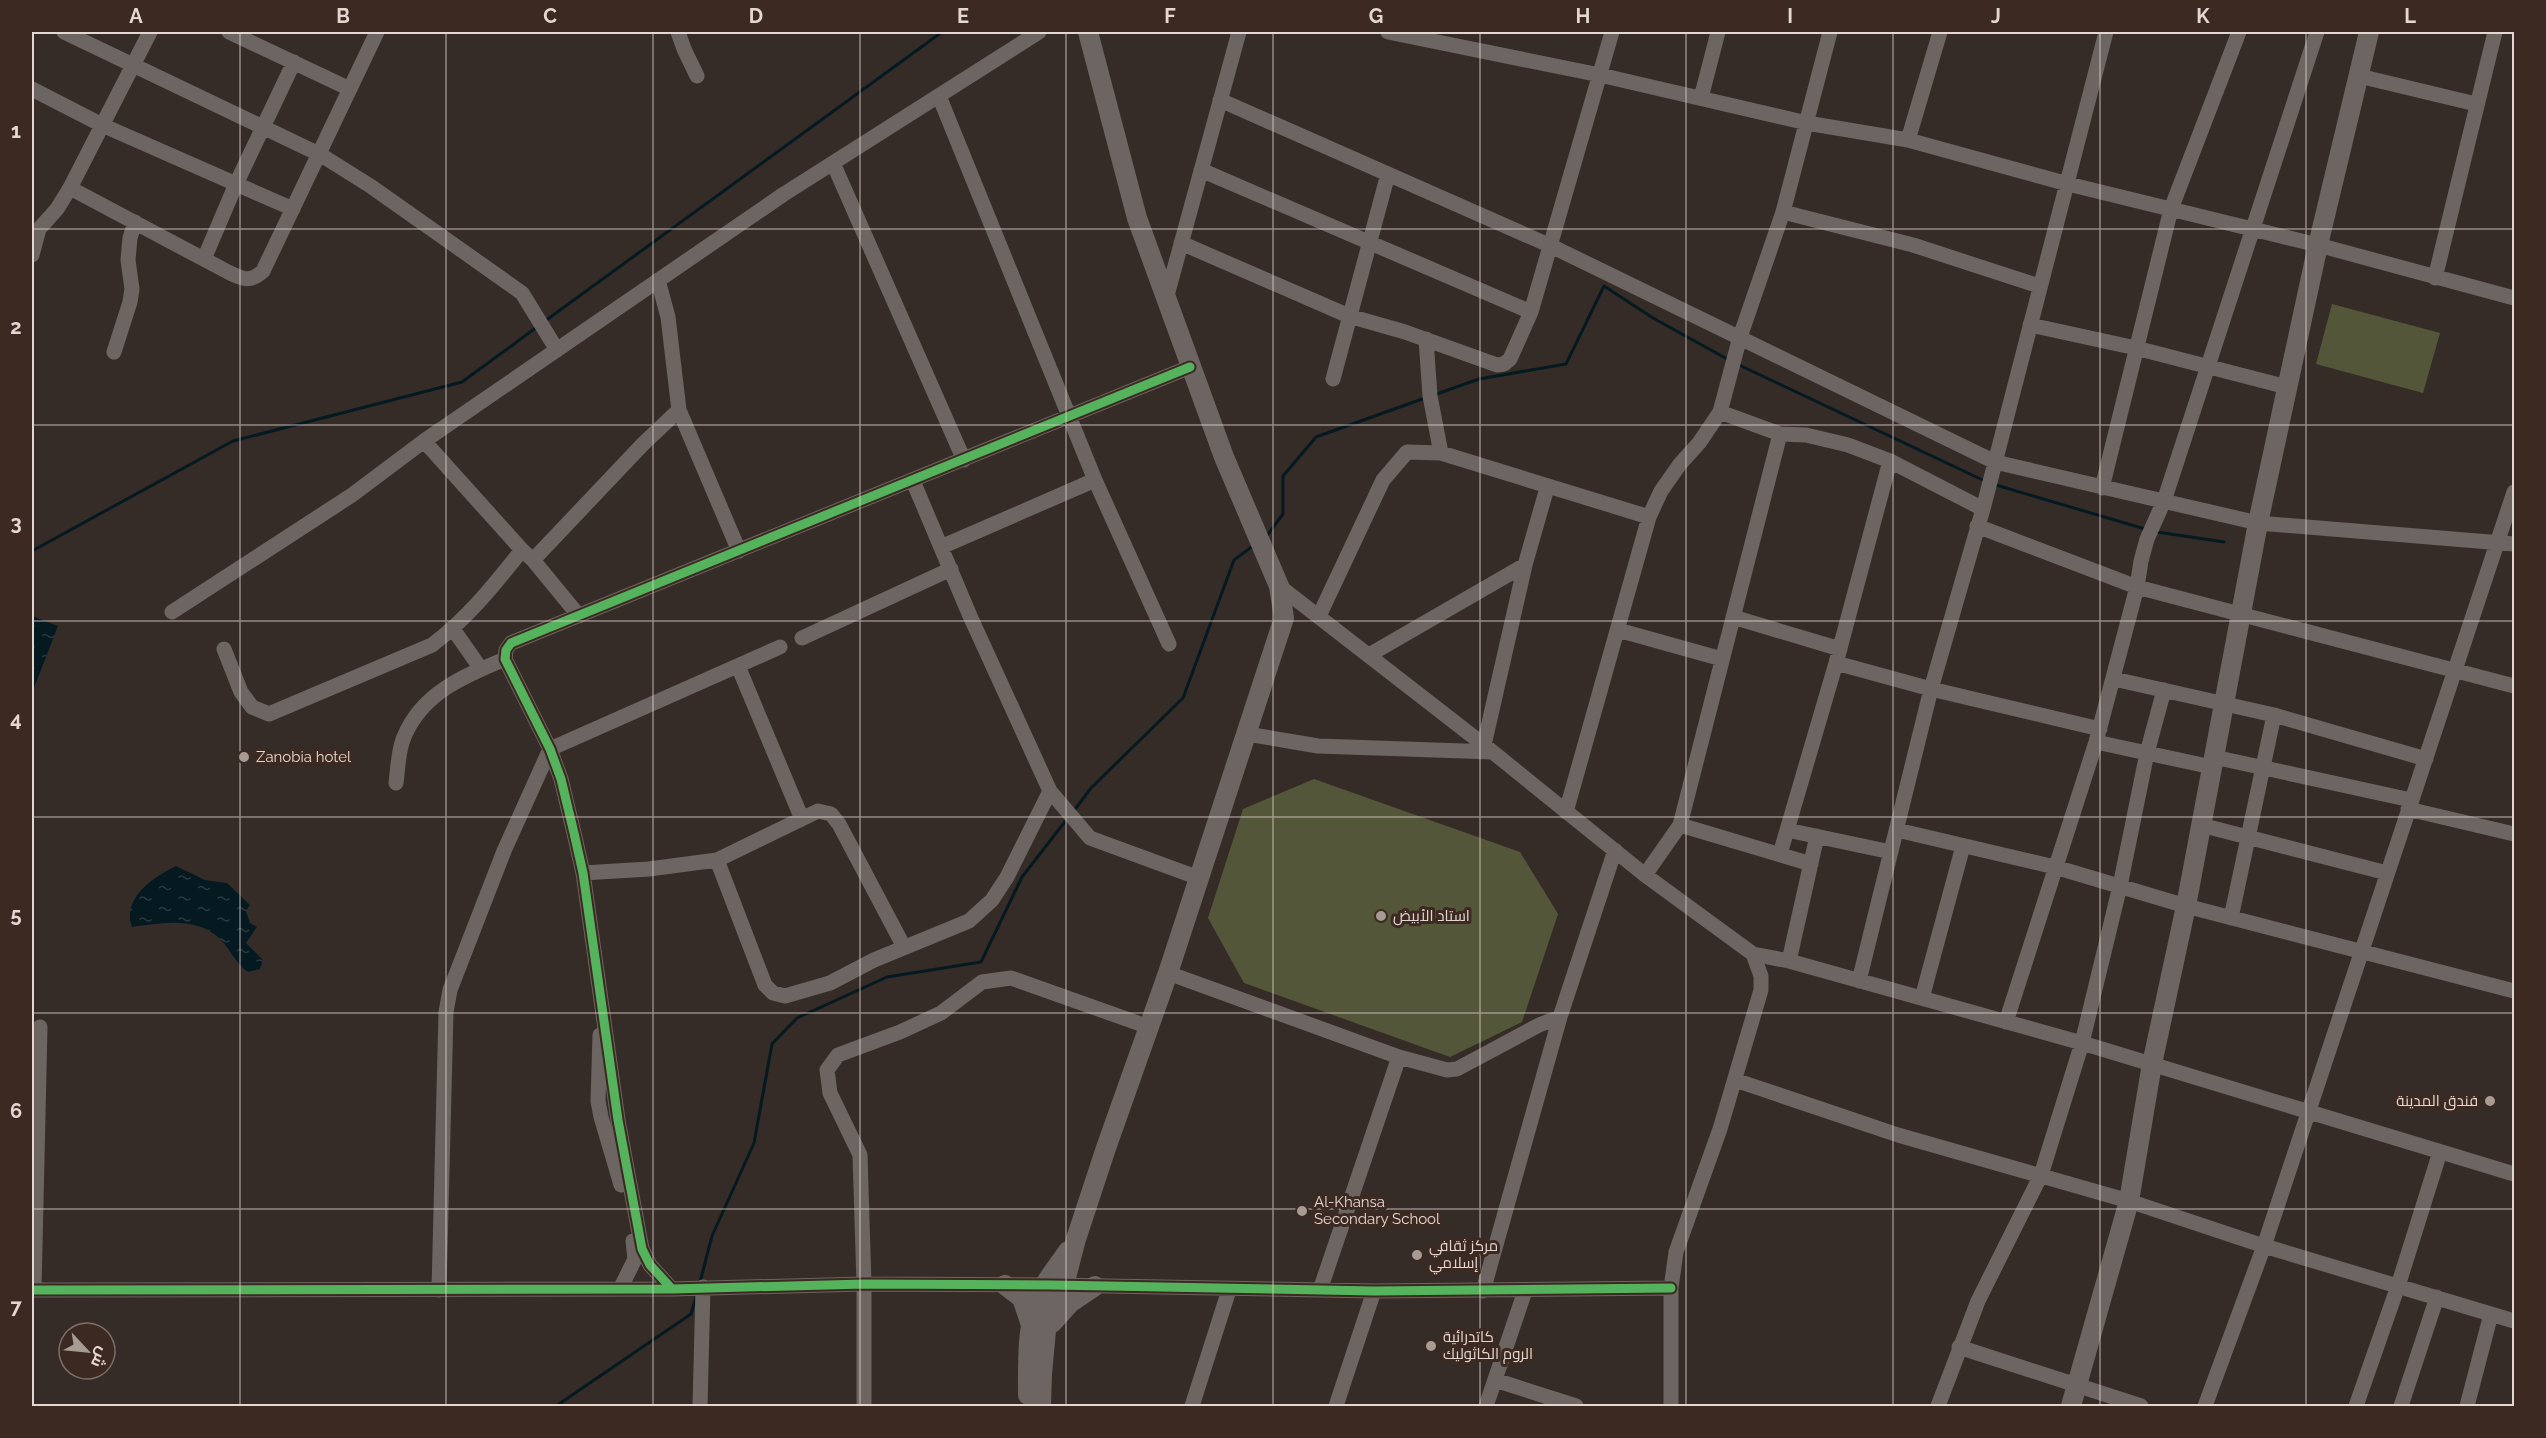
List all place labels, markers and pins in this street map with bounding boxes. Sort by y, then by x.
place label: Zanobia hotel [256,748,352,766]
marker: Zanobia hotel [237,750,251,764]
place label: استاد الأبيض [1393,907,1470,926]
marker: استاد الأبيض [1374,909,1388,923]
place label: فندق المدينة [2396,1092,2478,1111]
marker: فندق المدينة [2483,1094,2497,1108]
place label: Al-Khansa Secondary School [1314,1193,1441,1228]
marker: Al-Khansa Secondary School [1295,1204,1309,1218]
place label: مركز ثقافي إسلامي [1429,1237,1498,1275]
marker: مركز ثقافي إسلامي [1410,1248,1424,1262]
place label: كاتدرائية الروم الكاثوليك [1443,1328,1533,1364]
marker: كاتدرائية الروم الكاثوليك [1424,1339,1438,1353]

